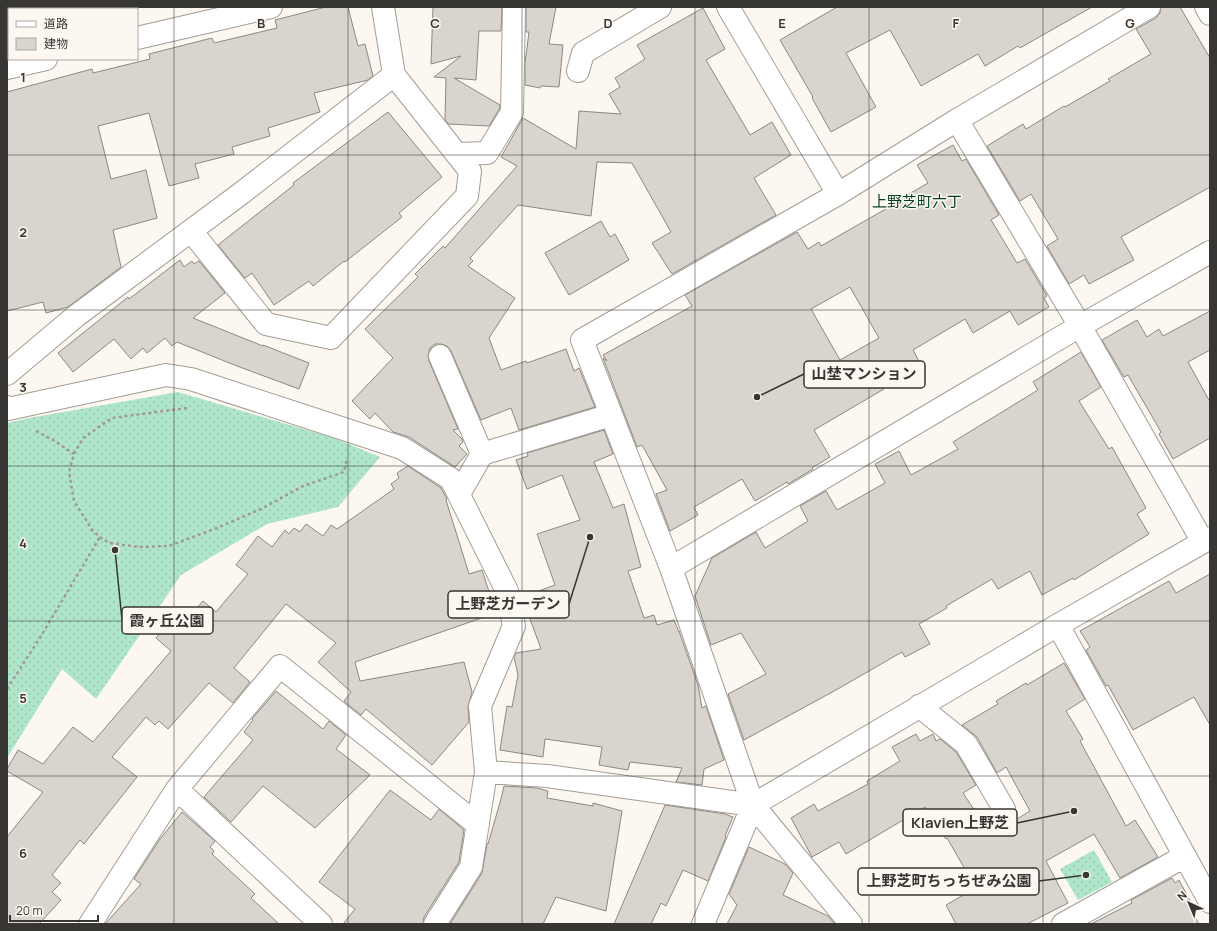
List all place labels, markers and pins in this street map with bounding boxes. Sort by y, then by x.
callout: 山埜マンション [804,361,925,388]
callout: 上野芝ガーデン [448,591,569,618]
callout: 霞ヶ丘公園 [122,607,213,634]
callout: Klavien上野芝 [903,809,1017,836]
callout: 上野芝町ちっちぜみ公園 [858,868,1039,895]

